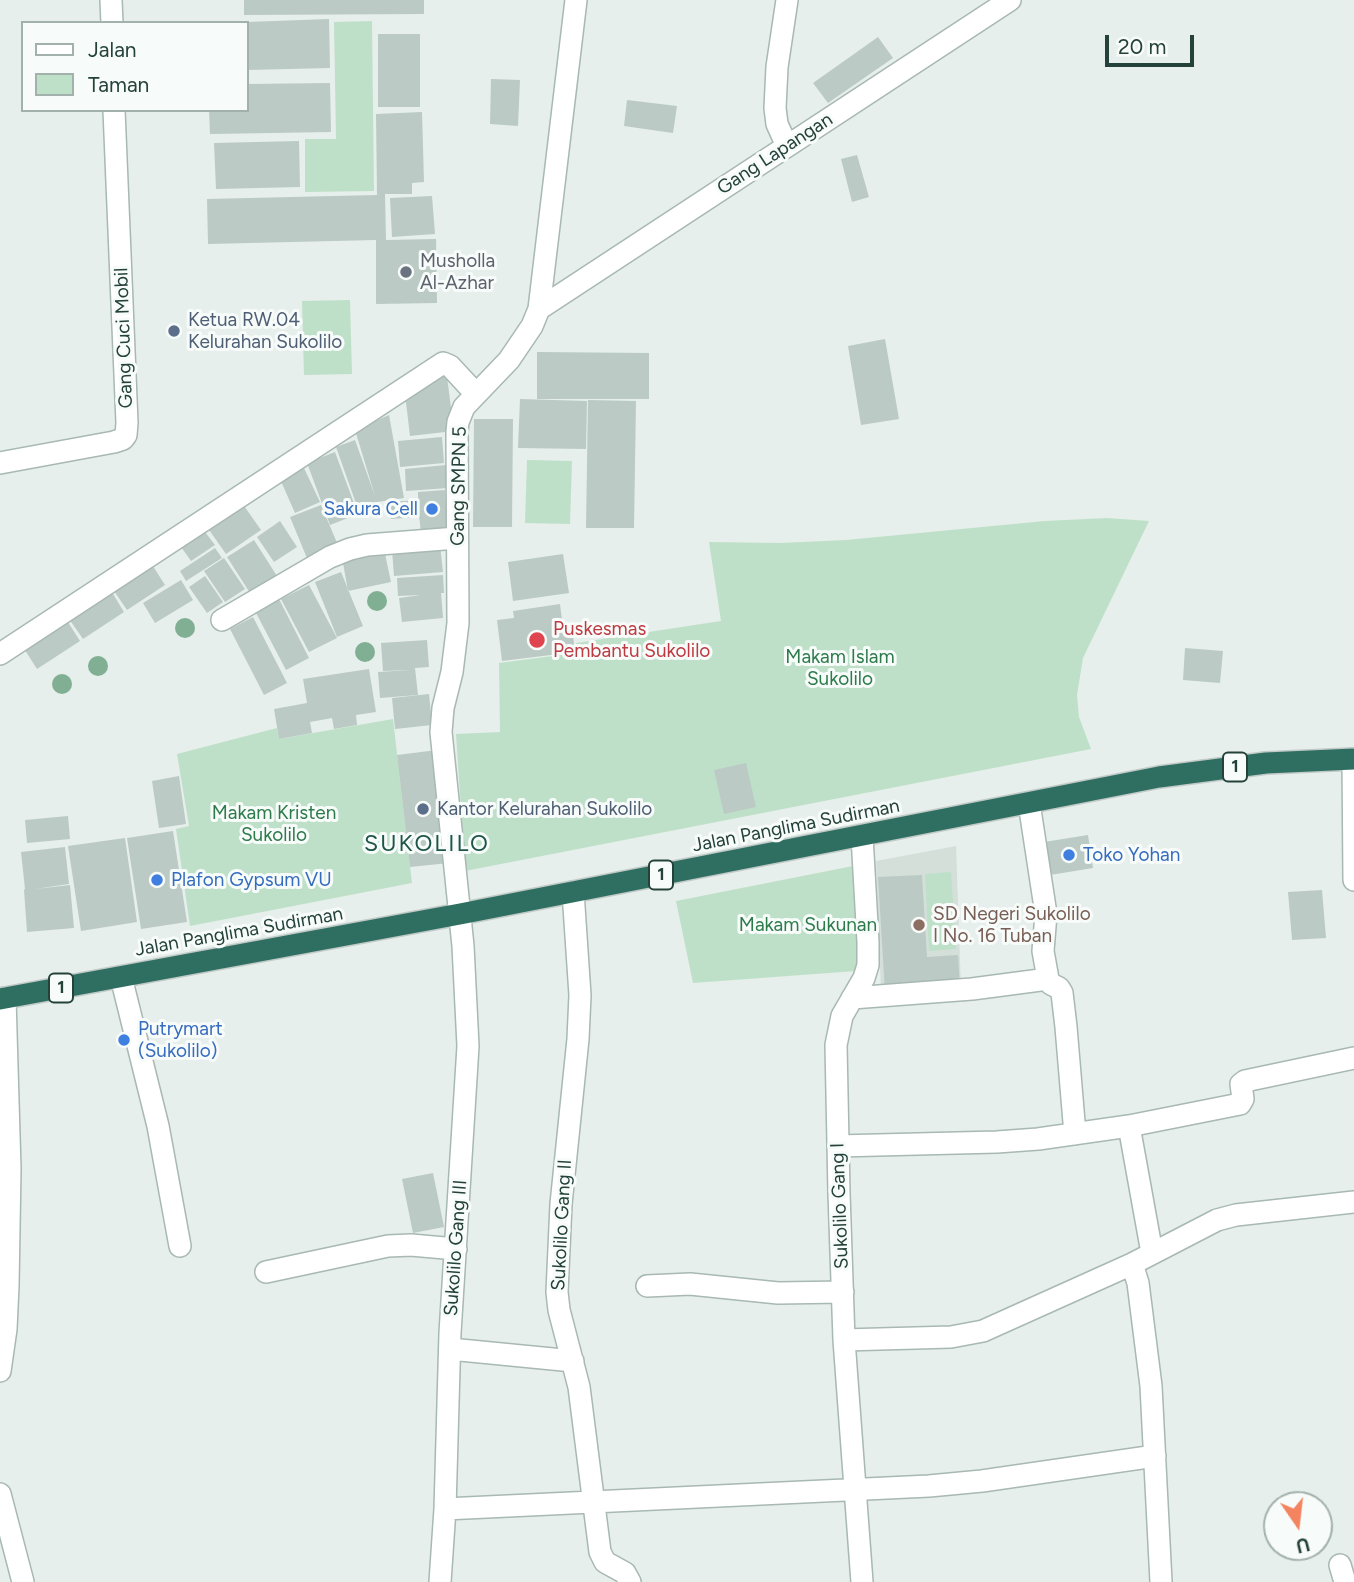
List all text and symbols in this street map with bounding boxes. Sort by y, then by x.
legend [21,21,248,112]
scale bar [1109,21,1198,65]
text: 20 m [1118,34,1166,59]
text: Jalan [88,37,137,62]
text: Taman [88,72,149,97]
street label: Gang Lapangan [713,108,837,200]
place label: Musholla Al-Azhar [420,250,495,294]
marker: Musholla Al-Azhar [398,264,414,280]
street label: Gang Cuci Mobil [110,267,138,409]
place label: Ketua RW.04 Kelurahan Sukolilo [188,309,342,353]
marker: Ketua RW.04 Kelurahan Sukolilo [166,323,182,339]
street label: Gang SMPN 5 [447,426,471,546]
place label: Sakura Cell [324,498,418,520]
marker: Sakura Cell [424,501,440,517]
place label: Puskesmas Pembantu Sukolilo [553,618,710,662]
marker: Puskesmas Pembantu Sukolilo [527,630,547,650]
park label: Makam Islam Sukolilo [785,646,895,690]
road number: 1 [1223,752,1247,782]
street label: Jalan Panglima Sudirman [690,795,902,857]
place label: Kantor Kelurahan Sukolilo [437,798,652,820]
marker: Kantor Kelurahan Sukolilo [415,801,431,817]
park label: Makam Kristen Sukolilo [212,802,336,846]
district label: SUKOLILO [365,830,489,858]
place label: Toko Yohan [1083,844,1180,866]
marker: Toko Yohan [1061,847,1077,863]
road number: 1 [649,860,673,890]
place label: Plafon Gypsum VU [171,869,332,891]
marker: Plafon Gypsum VU [149,872,165,888]
street label: Jalan Panglima Sudirman [133,902,345,962]
place label: SD Negeri Sukolilo I No. 16 Tuban [933,903,1091,947]
park label: Makam Sukunan [739,914,877,936]
marker: SD Negeri Sukolilo I No. 16 Tuban [911,917,927,933]
road number: 1 [49,973,73,1002]
place label: Putrymart (Sukolilo) [138,1018,223,1062]
marker: Putrymart (Sukolilo) [116,1032,132,1048]
street label: Sukolilo Gang I [826,1142,854,1270]
street label: Sukolilo Gang II [547,1159,577,1291]
street label: Sukolilo Gang III [440,1179,472,1317]
north arrow [1263,1491,1333,1561]
text: U [1293,1532,1312,1558]

